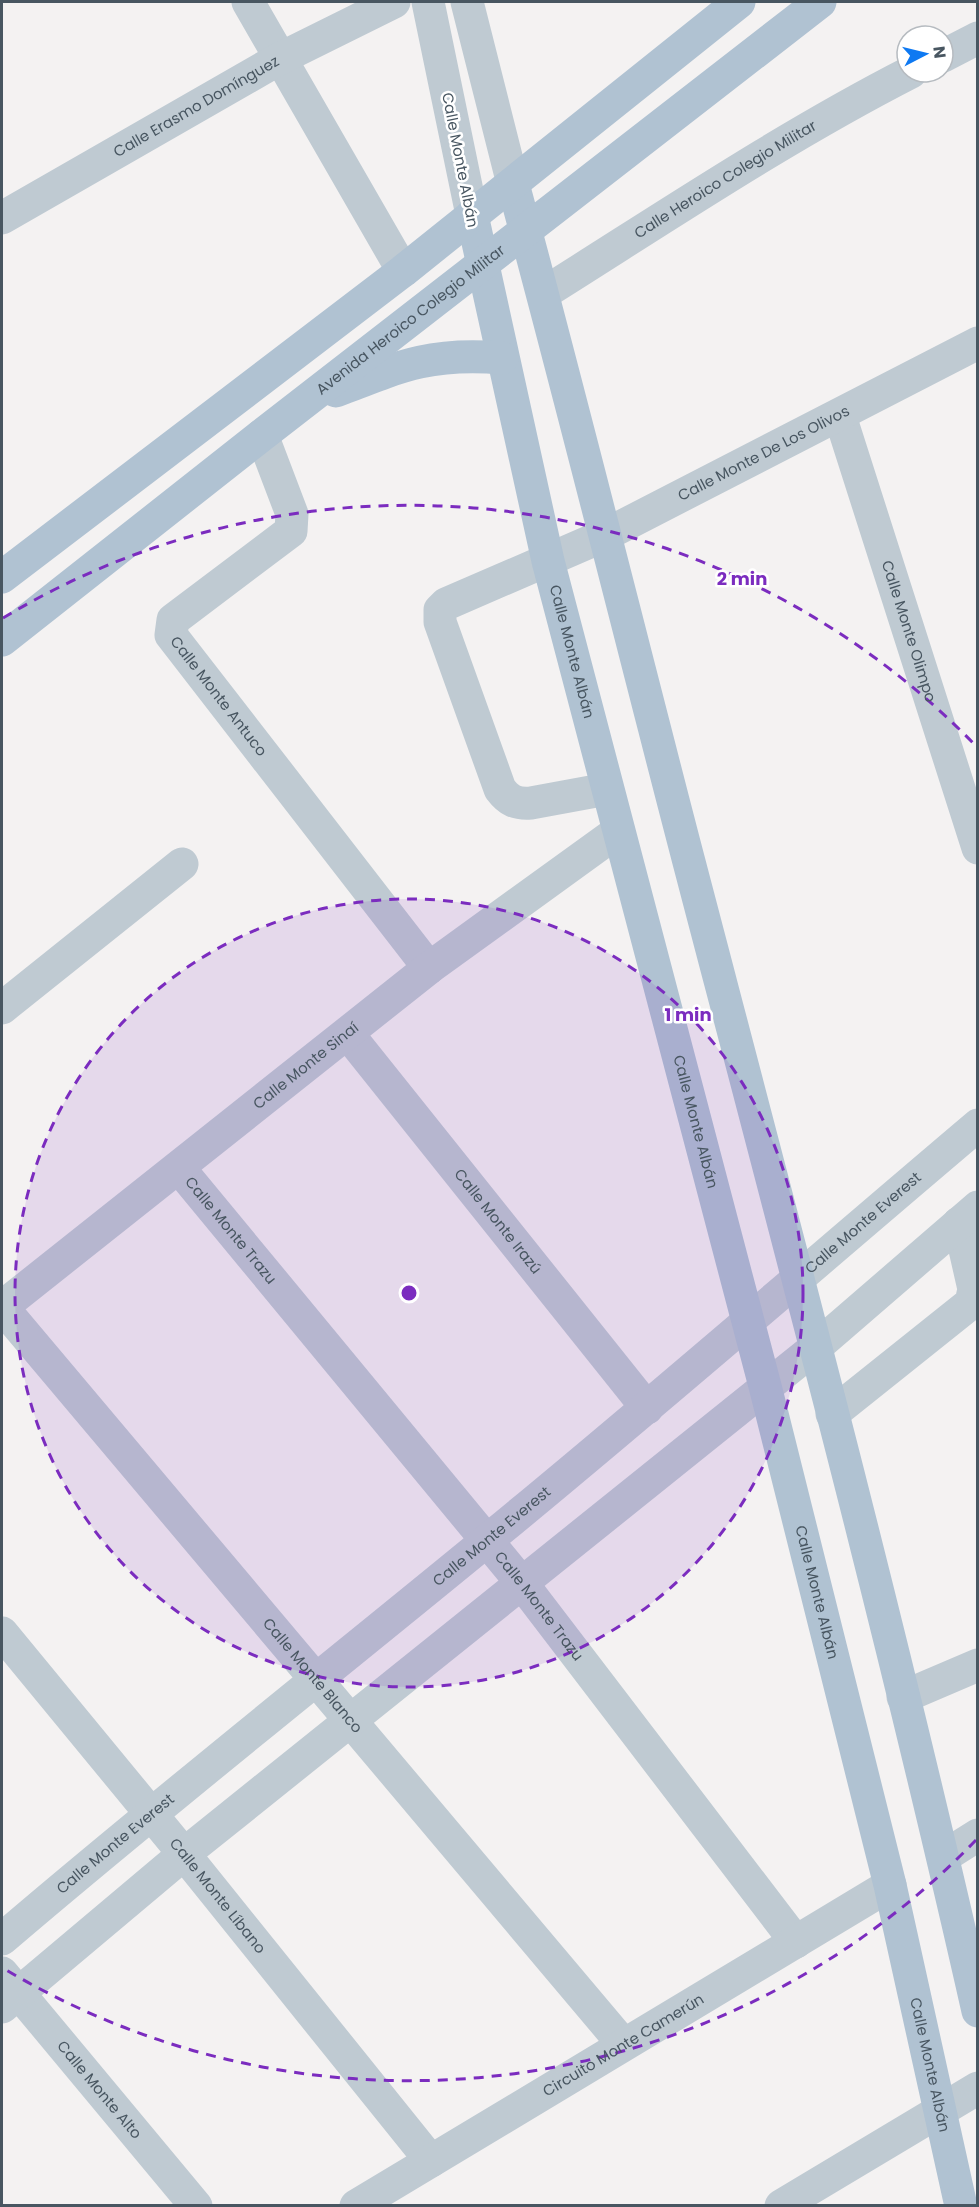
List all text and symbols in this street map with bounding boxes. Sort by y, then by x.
north arrow [895,24,955,84]
text: N [927,45,952,60]
street label: Calle Erasmo Domínguez [109,50,283,162]
street label: Calle Monte Albán [437,91,484,229]
street label: Calle Heroico Colegio Militar [630,115,821,243]
street label: Avenida Heroico Colegio Militar [311,239,509,399]
street label: Calle Monte De Los Olivos [674,400,853,506]
street label: Calle Monte Olimpo [877,558,942,705]
text: 2 min [717,566,767,591]
street label: Calle Monte Albán [545,583,600,721]
street label: Calle Monte Antuco [166,631,272,760]
text: 1 min [664,1002,712,1027]
street label: Calle Monte Sinaí [248,1017,363,1114]
street label: Calle Monte Albán [668,1053,724,1191]
street label: Calle Monte Irazú [450,1164,547,1278]
street label: Calle Monte Everest [800,1167,925,1278]
street label: Calle Monte Trazu [180,1172,282,1288]
centre of rings [399,1283,419,1303]
street label: Calle Monte Everest [428,1481,555,1591]
street label: Calle Monte Albán [790,1523,844,1661]
street label: Calle Monte Trazu [490,1547,589,1665]
street label: Calle Monte Blanco [258,1613,368,1737]
street label: Calle Monte Everest [52,1788,178,1898]
street label: Calle Monte Líbano [165,1833,271,1958]
street label: Circuito Monte Camerún [539,1988,708,2101]
street label: Calle Monte Albán [905,1996,955,2134]
street label: Calle Monte Alto [52,2036,147,2143]

